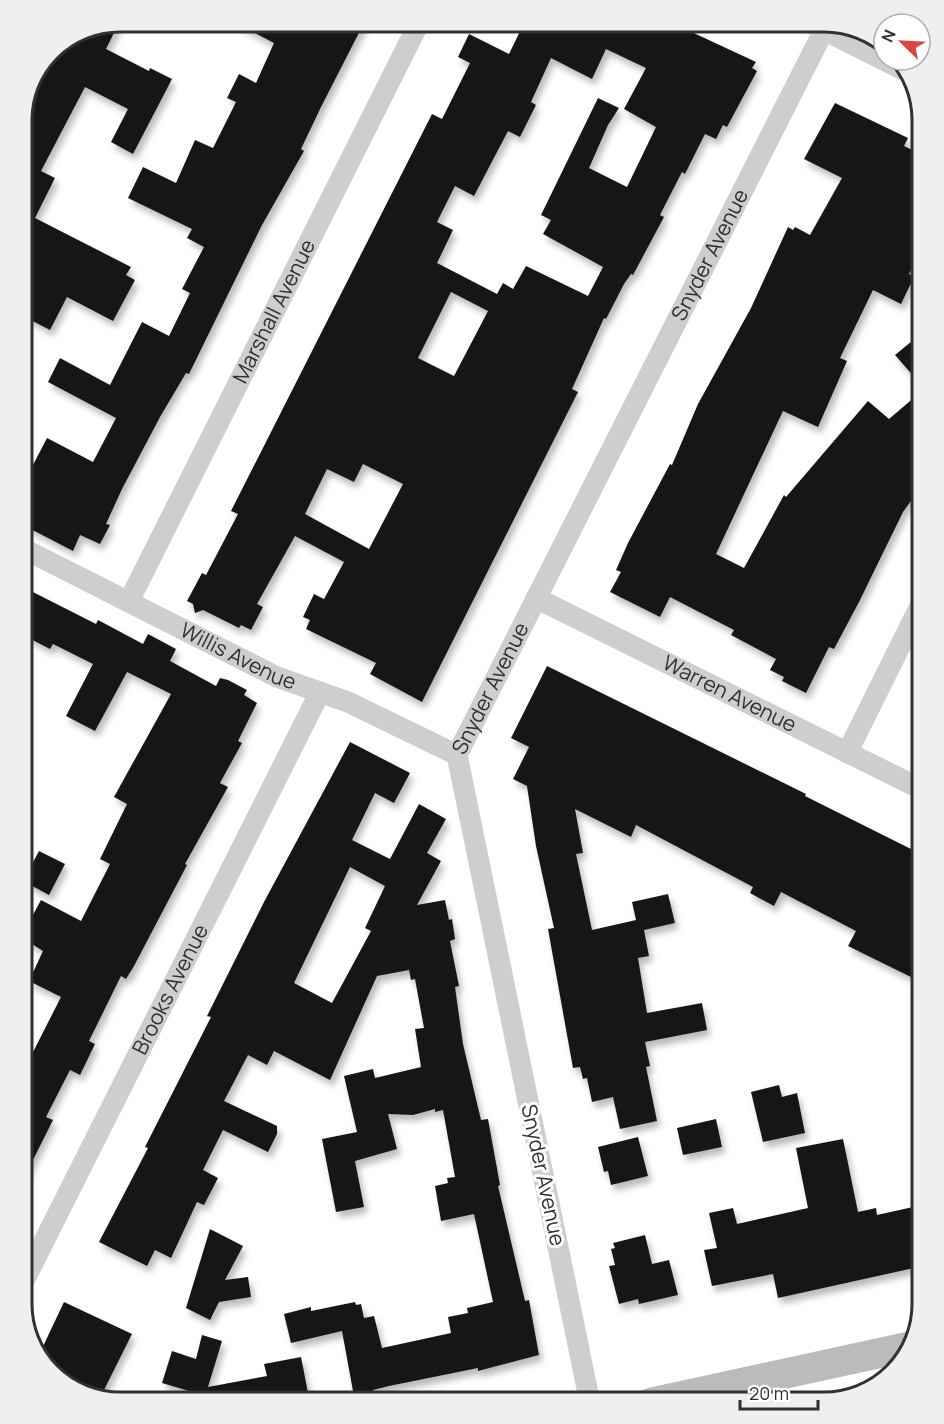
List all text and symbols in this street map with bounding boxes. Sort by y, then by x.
north arrow [872,12,932,72]
text: N [876,26,901,46]
street label: Snyder Avenue [664,184,754,325]
street label: Marshall Avenue [226,234,321,388]
street label: Willis Avenue [176,615,300,696]
street label: Snyder Avenue [445,617,535,759]
street label: Warren Avenue [658,648,802,738]
street label: Brooks Avenue [125,919,214,1059]
street label: Snyder Avenue [515,1101,573,1248]
scale bar [740,1373,818,1411]
text: 20 m [749,1381,789,1405]

